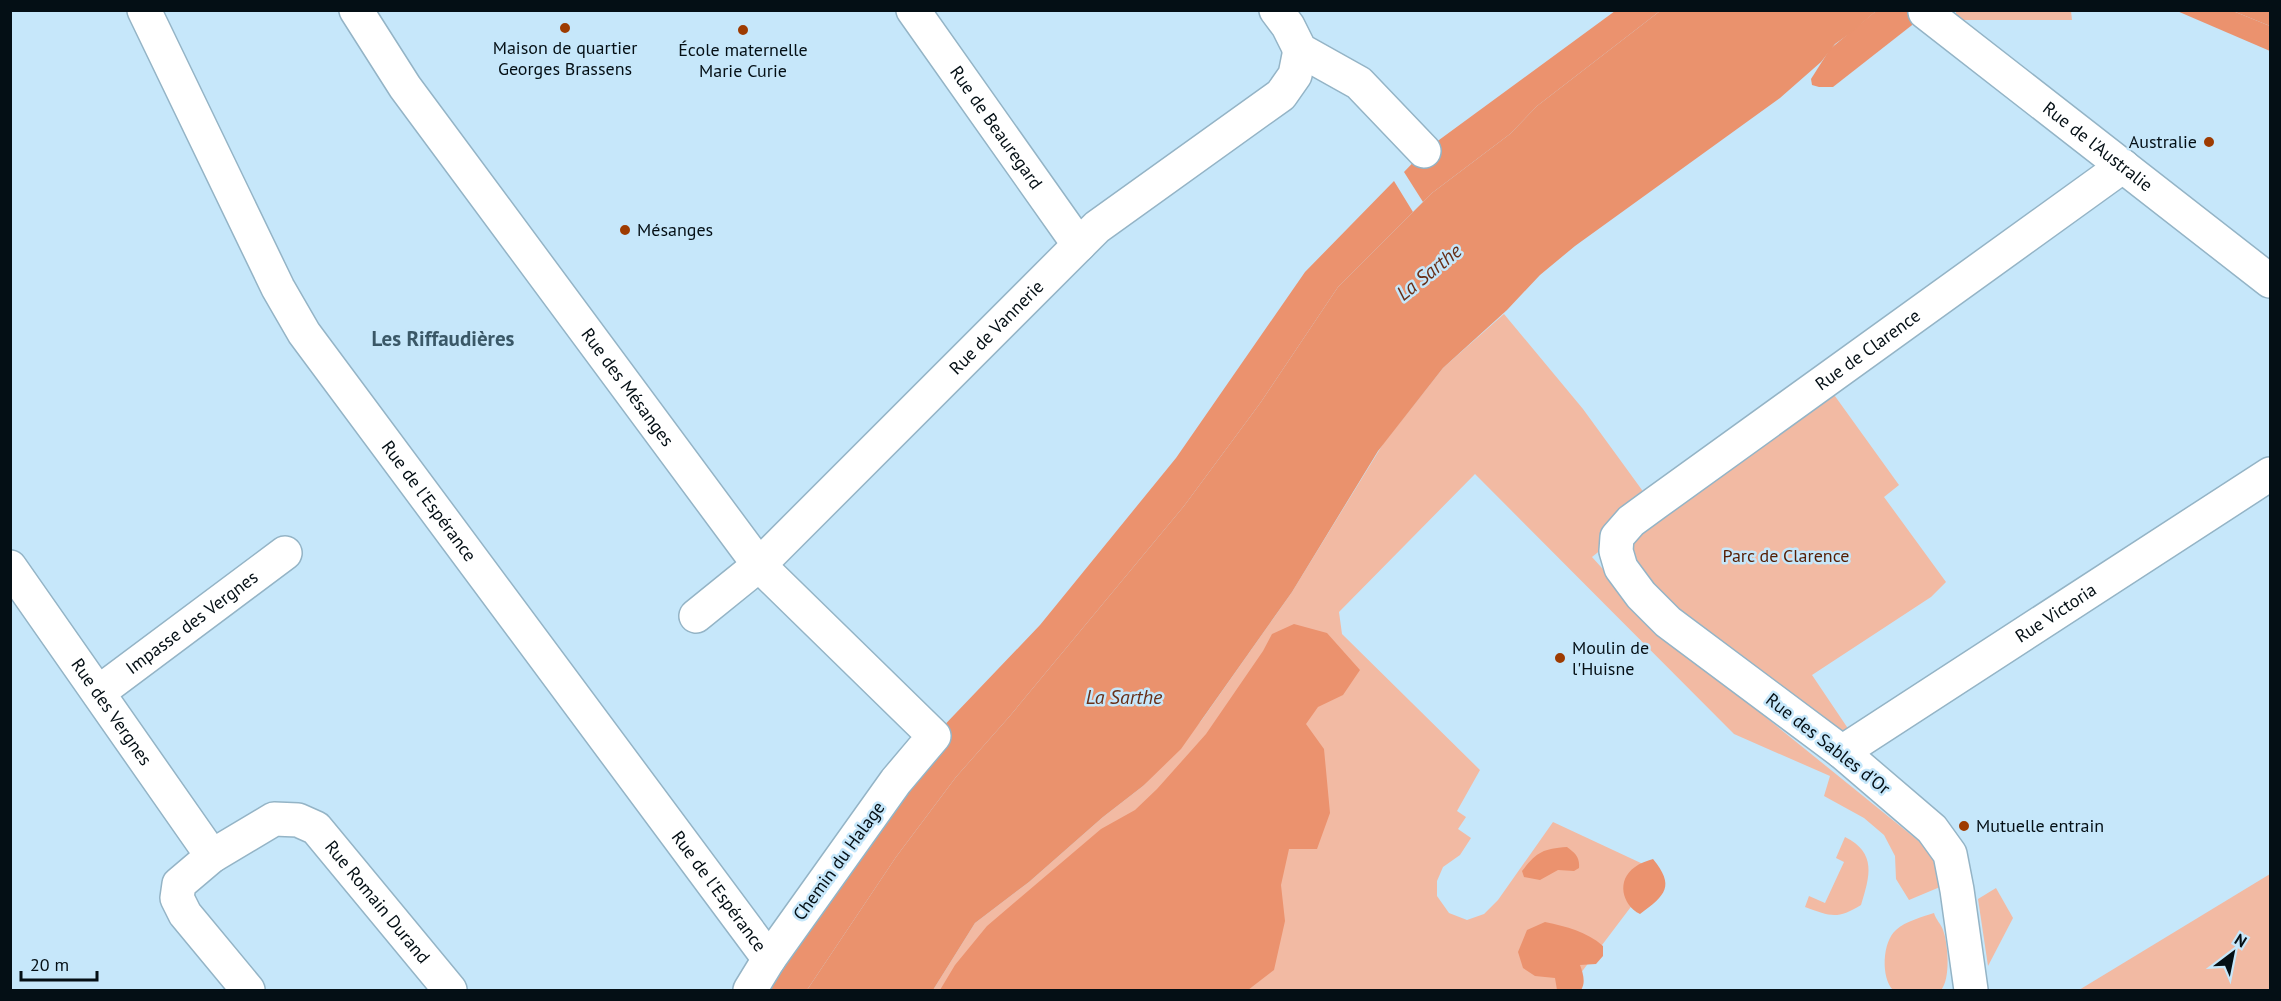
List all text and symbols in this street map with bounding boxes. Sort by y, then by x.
marker: Maison de quartier Georges Brassens [558,21,572,35]
marker: École maternelle Marie Curie [736,23,750,37]
place label: Maison de quartier Georges Brassens [493,36,637,80]
place label: École maternelle Marie Curie [678,38,808,82]
street label: Rue de Beauregard [945,61,1048,193]
street label: Rue de l'Australie [2038,96,2158,196]
place label: Australie [2129,130,2197,153]
marker: Australie [2202,135,2216,149]
place label: Mésanges [637,218,713,241]
marker: Mésanges [618,223,632,237]
water label: La Sarthe [1391,237,1468,306]
street label: Rue de Vannerie [944,275,1048,379]
street label: Rue de Clarence [1810,304,1925,395]
street label: Rue des Mésanges [576,323,679,451]
district label: Les Riffaudières [372,325,515,352]
street label: Rue de l'Espérance [377,436,482,566]
park label: Parc de Clarence [1722,544,1850,567]
street label: Impasse des Vergnes [121,565,262,679]
street label: Rue Victoria [2011,578,2101,647]
place label: Moulin de l'Huisne [1572,636,1649,680]
marker: Moulin de l'Huisne [1553,651,1567,665]
street label: Rue des Vergnes [66,654,157,770]
water label: La Sarthe [1086,684,1163,710]
street label: Rue des Sables d'Or [1761,688,1895,799]
street label: Chemin du Halage [788,797,890,925]
place label: Mutuelle entrain [1976,814,2104,837]
marker: Mutuelle entrain [1957,819,1971,833]
street label: Rue de l'Espérance [667,826,772,956]
street label: Rue Romain Durand [320,835,435,968]
north arrow [2203,923,2263,983]
text: N [2231,929,2251,952]
scale bar [21,944,98,982]
text: 20 m [30,953,69,976]

